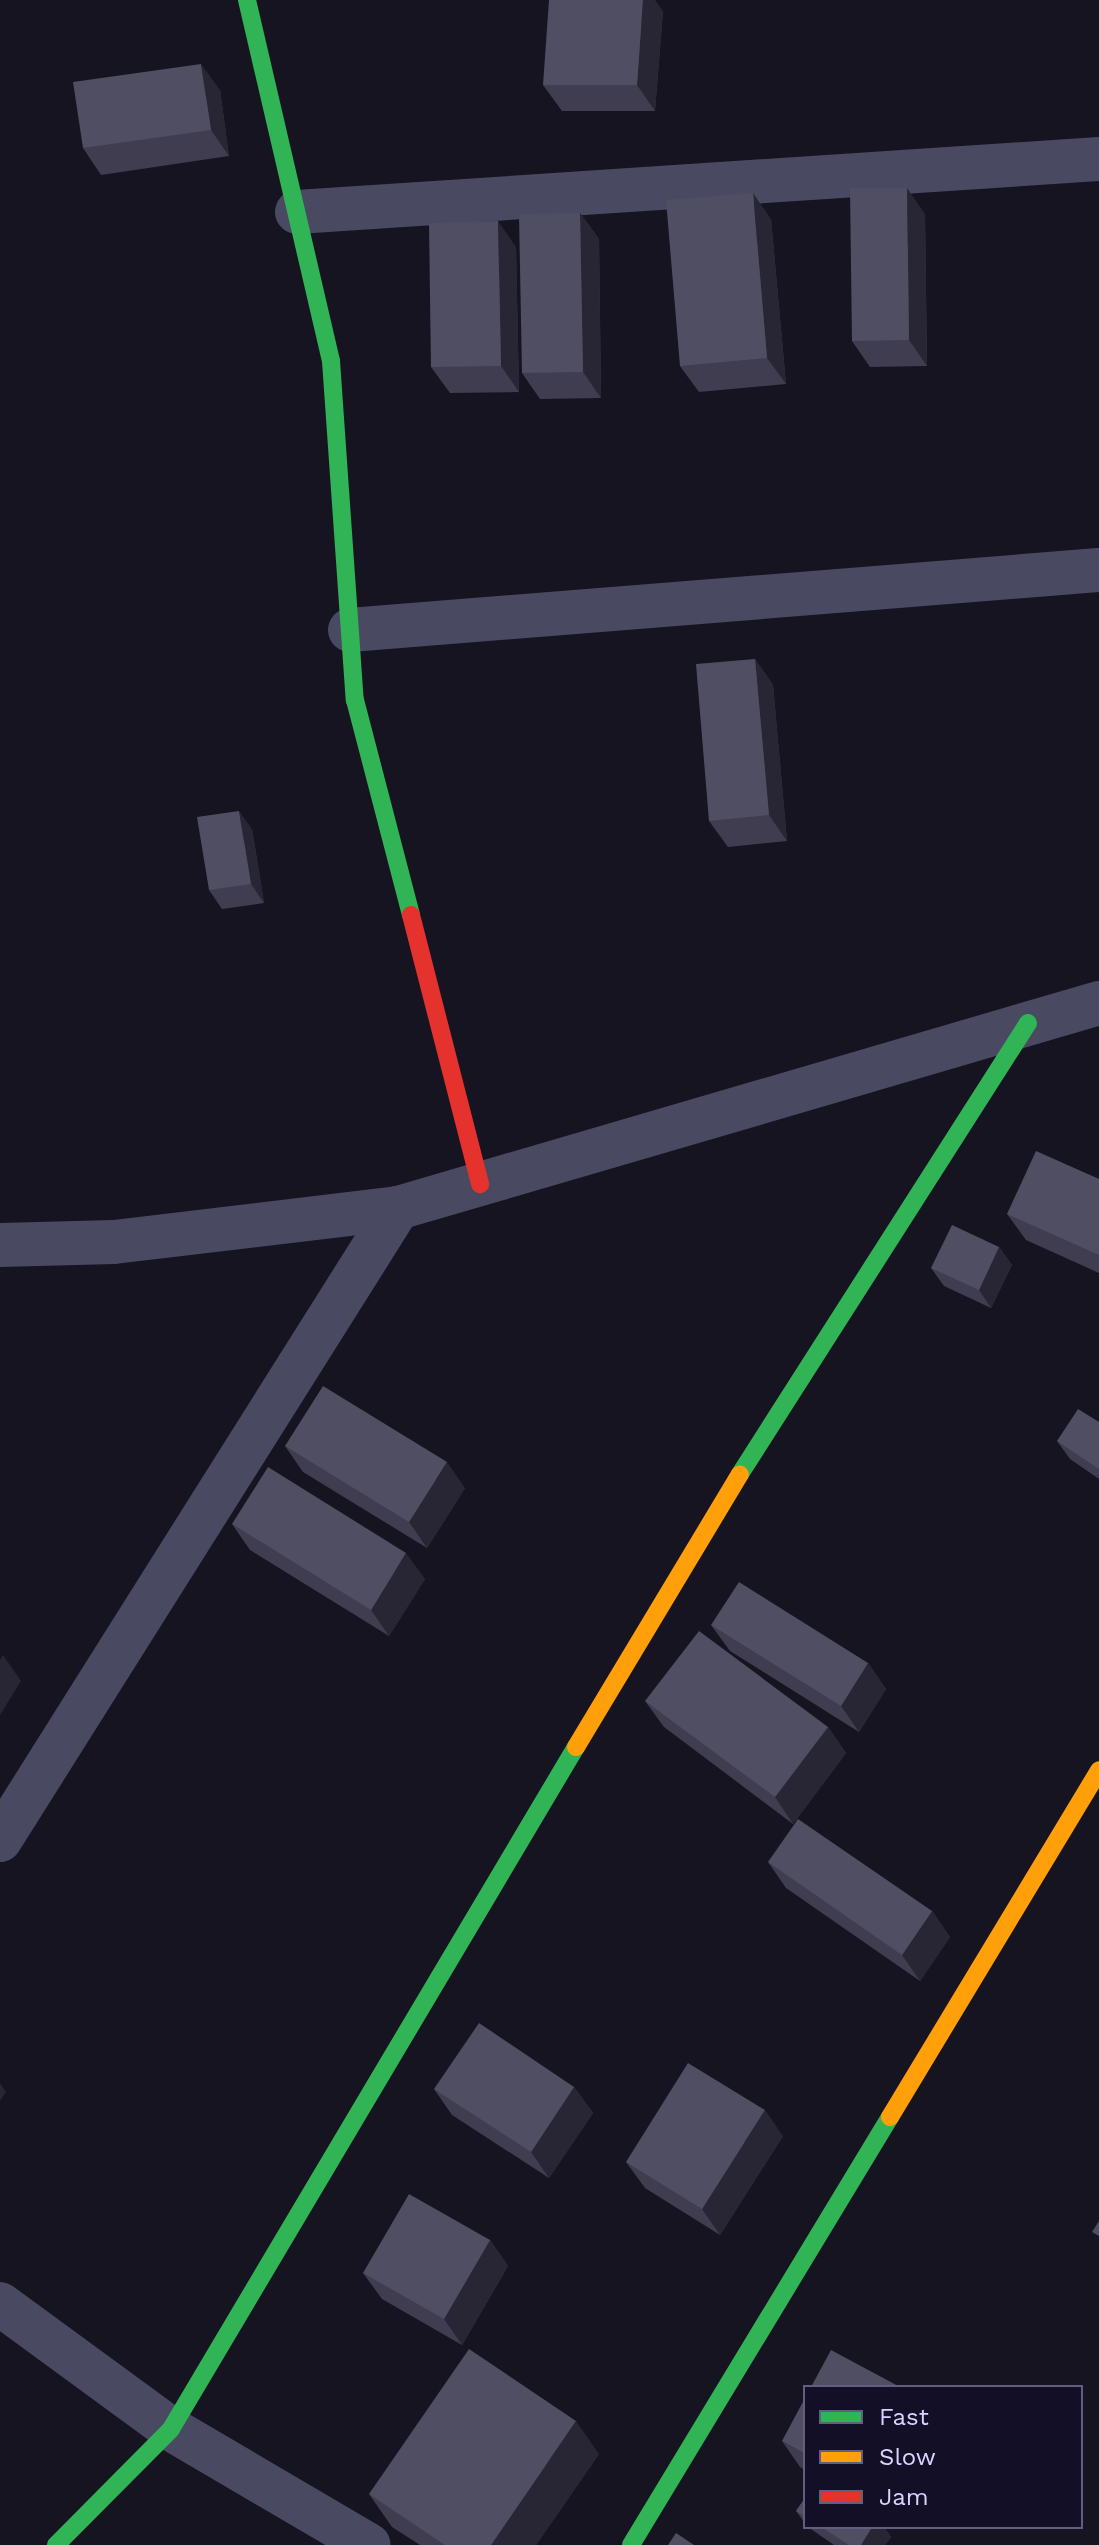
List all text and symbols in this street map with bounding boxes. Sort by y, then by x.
legend [803,2385,1083,2529]
text: Fast [879,2403,929,2431]
text: Slow [879,2443,936,2471]
text: Jam [879,2483,929,2511]

